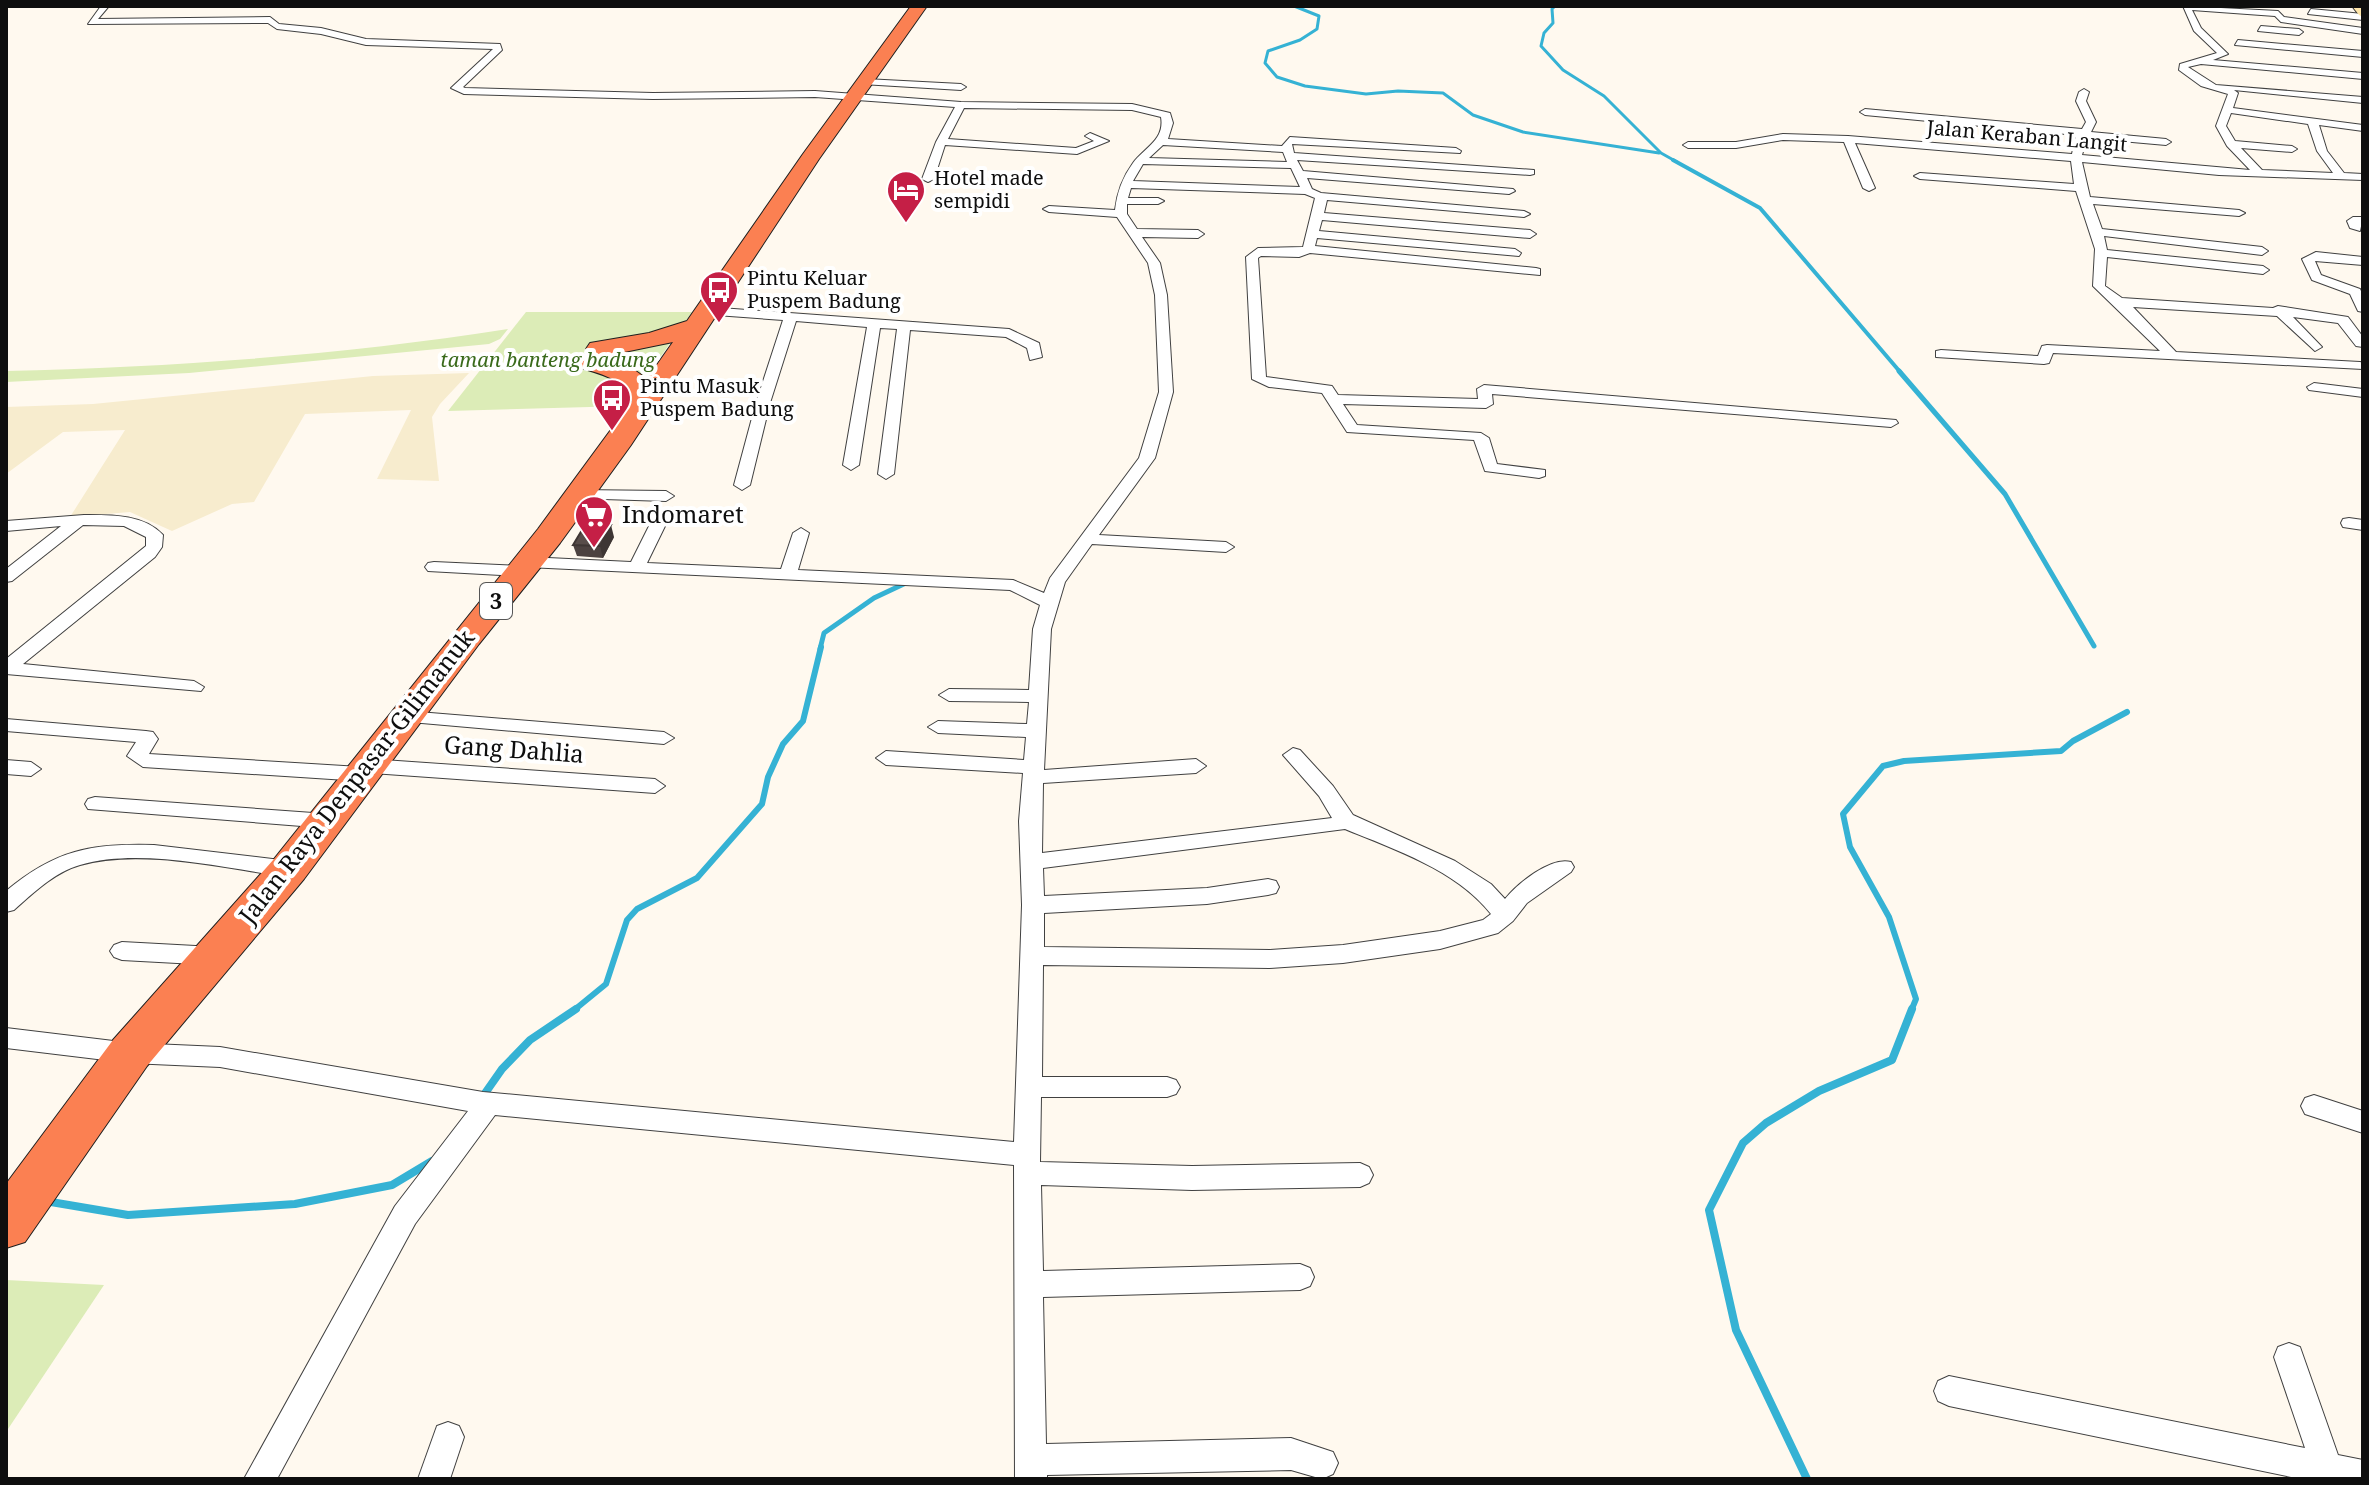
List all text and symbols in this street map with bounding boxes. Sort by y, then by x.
street label: Jalan Keraban Langit [1925,113,2128,158]
place label: Hotel made sempidi [934,164,1044,214]
hotel icon: Hotel made sempidi [885,169,927,224]
place label: Pintu Keluar Puspem Badung [747,264,901,314]
bus stop icon: Pintu Keluar Puspem Badung [698,269,740,324]
park label: taman banteng badung [440,346,657,373]
place label: Pintu Masuk Puspem Badung [640,372,794,422]
bus stop icon: Pintu Masuk Puspem Badung [591,377,633,432]
supermarket icon: Indomaret [573,494,615,549]
place label: Indomaret [622,497,744,530]
road number: 3 [480,583,512,619]
street label: Jalan Raya Denpasar-Gilimanuk [230,621,482,931]
street label: Gang Dahlia [443,727,585,770]

